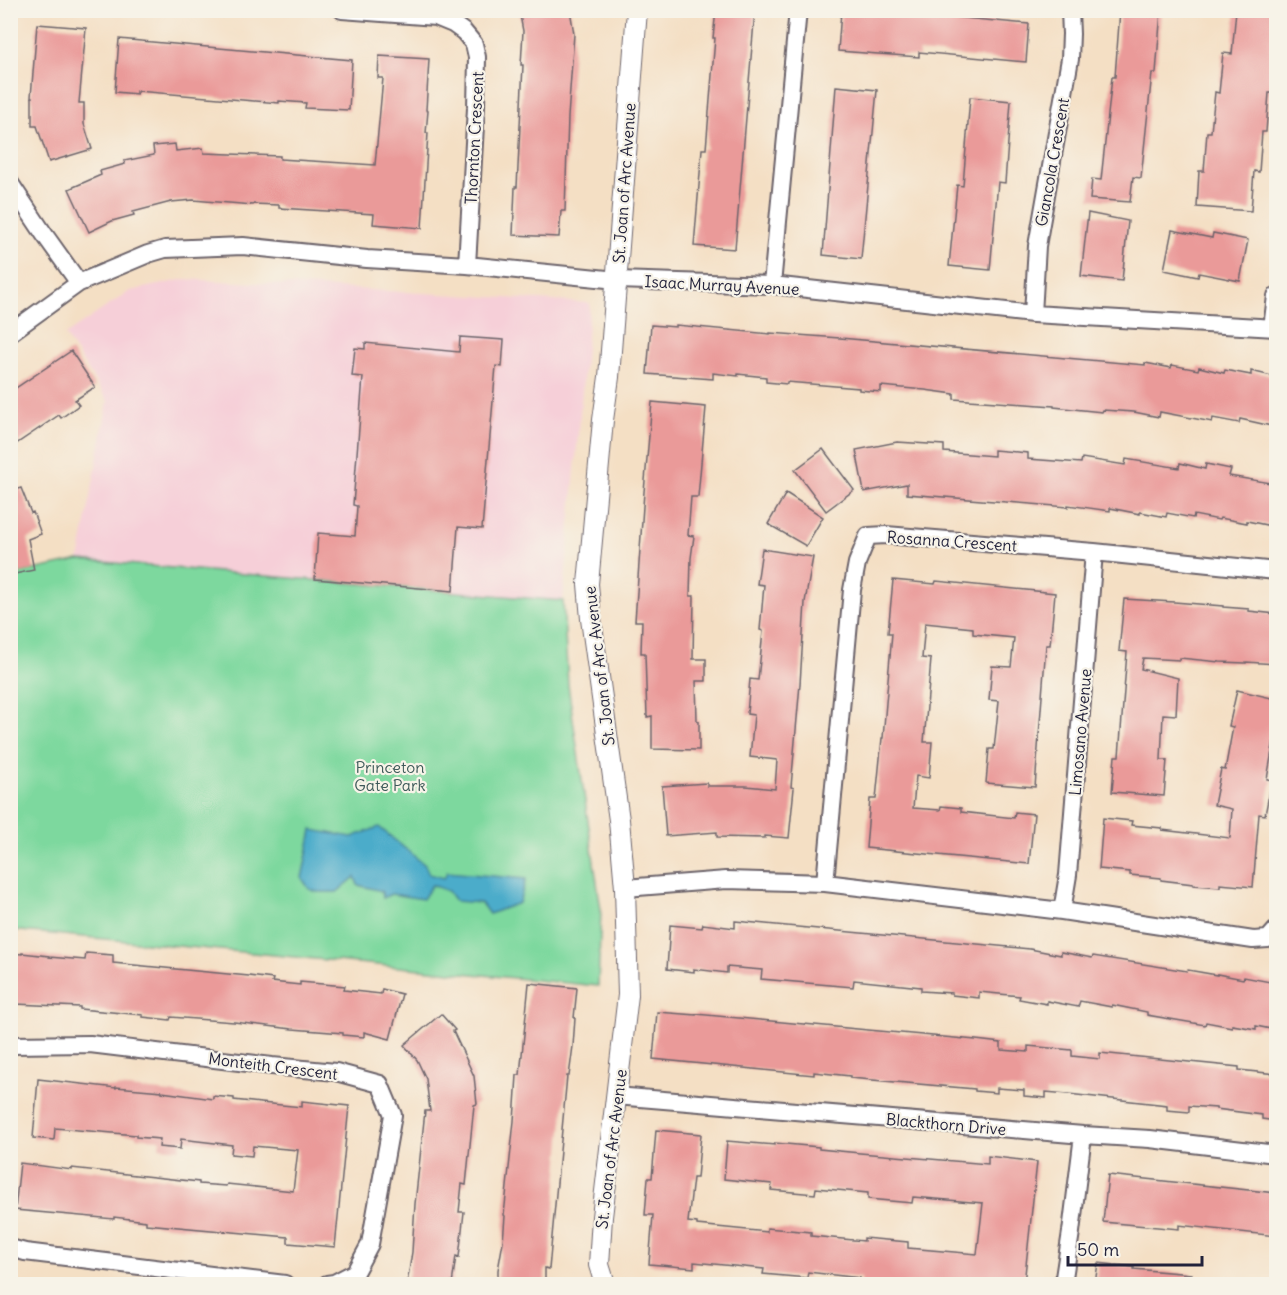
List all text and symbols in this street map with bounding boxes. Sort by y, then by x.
street label: Thornton Crescent [461,70,488,205]
street label: Giancola Crescent [1031,95,1073,228]
street label: St. Joan of Arc Avenue [608,102,640,264]
street label: Isaac Murray Avenue [644,271,800,299]
street label: Rosanna Crescent [886,526,1018,556]
street label: St. Joan of Arc Avenue [579,585,619,747]
street label: Limosano Avenue [1064,668,1096,796]
park label: Princeton Gate Park [354,757,426,795]
street label: Monteith Crescent [207,1048,339,1084]
street label: St. Joan of Arc Avenue [591,1068,631,1230]
street label: Blackthorn Drive [885,1109,1007,1139]
scale bar [1068,1229,1202,1267]
text: 50 m [1077,1238,1119,1261]

